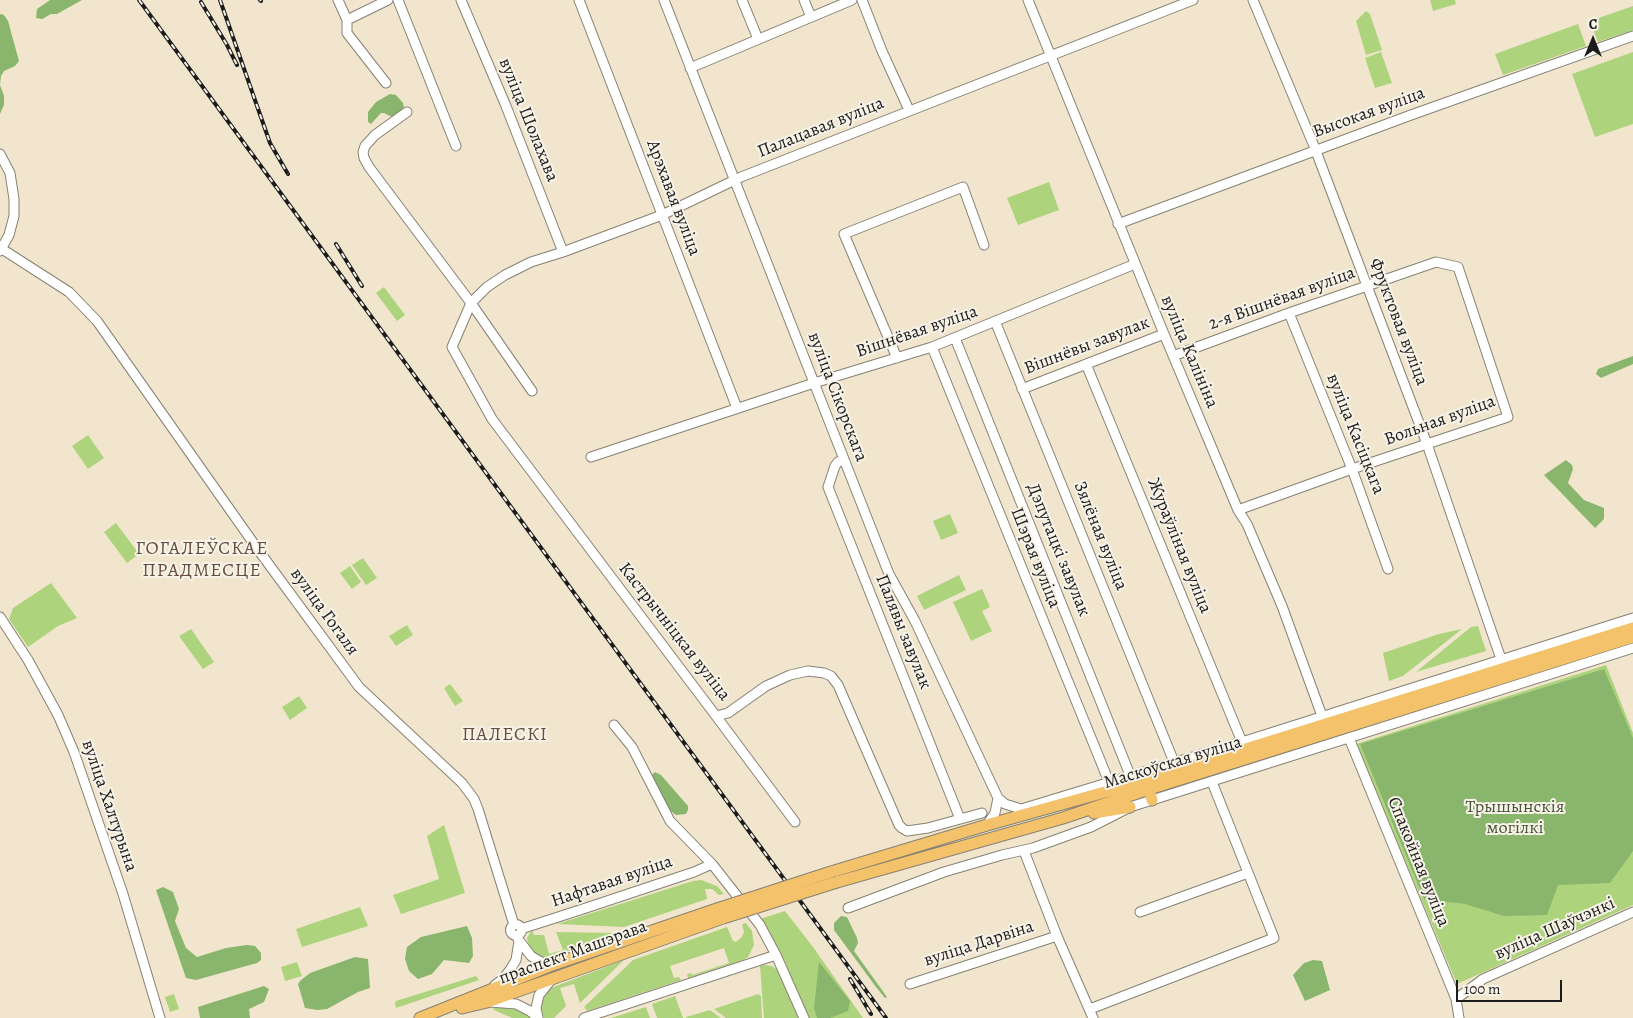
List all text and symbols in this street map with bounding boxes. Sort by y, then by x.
north arrow [1568,15,1618,65]
text: С [1589,15,1597,34]
street label: вуліца Шолахава [493,55,563,185]
street label: Высокая вуліца [1310,83,1428,143]
street label: Палацавая вуліца [755,93,887,163]
street label: Арэхавая вуліца [641,137,705,259]
street label: Фруктовая вуліца [1364,255,1432,389]
street label: 2-я Вішнёвая вуліца [1206,262,1358,336]
street label: вуліца Калініна [1156,292,1222,412]
street label: Вішнёвая вуліца [853,301,981,363]
street label: Вішнёвы завулак [1021,312,1153,380]
street label: вуліца Сікорскага [802,329,872,465]
street label: вуліца Касіцкага [1321,371,1389,497]
street label: Вольная вуліца [1382,391,1498,451]
street label: Жураўліная вуліца [1142,475,1216,617]
street label: Зялёная вуліца [1068,478,1132,594]
street label: Дэпутацкі завулак [1021,480,1095,620]
street label: Шэрая вуліца [1005,505,1065,611]
district label: ГОГАЛЕЎСКАЕ ПРАДМЕСЦЕ [134,538,270,582]
street label: Кастрычніцкая вуліца [613,559,735,705]
street label: вуліца Гогаля [285,564,363,660]
street label: Палявы завулак [870,571,936,693]
district label: ПАЛЕСКІ [461,724,549,746]
street label: Маскоўская вуліца [1101,732,1245,794]
street label: вуліца Халтурына [76,737,142,875]
street label: Спакойная вуліца [1382,794,1454,930]
park label: Трышынскія могілкі [1466,797,1564,840]
street label: Нафтавая вуліца [548,851,676,913]
street label: вуліца Шаўчэнкі [1492,893,1618,965]
street label: праспект Машэрава [496,916,650,990]
street label: вуліца Дарвіна [921,916,1037,972]
scale bar [1458,970,1564,1002]
text: 100 m [1464,979,1501,999]

